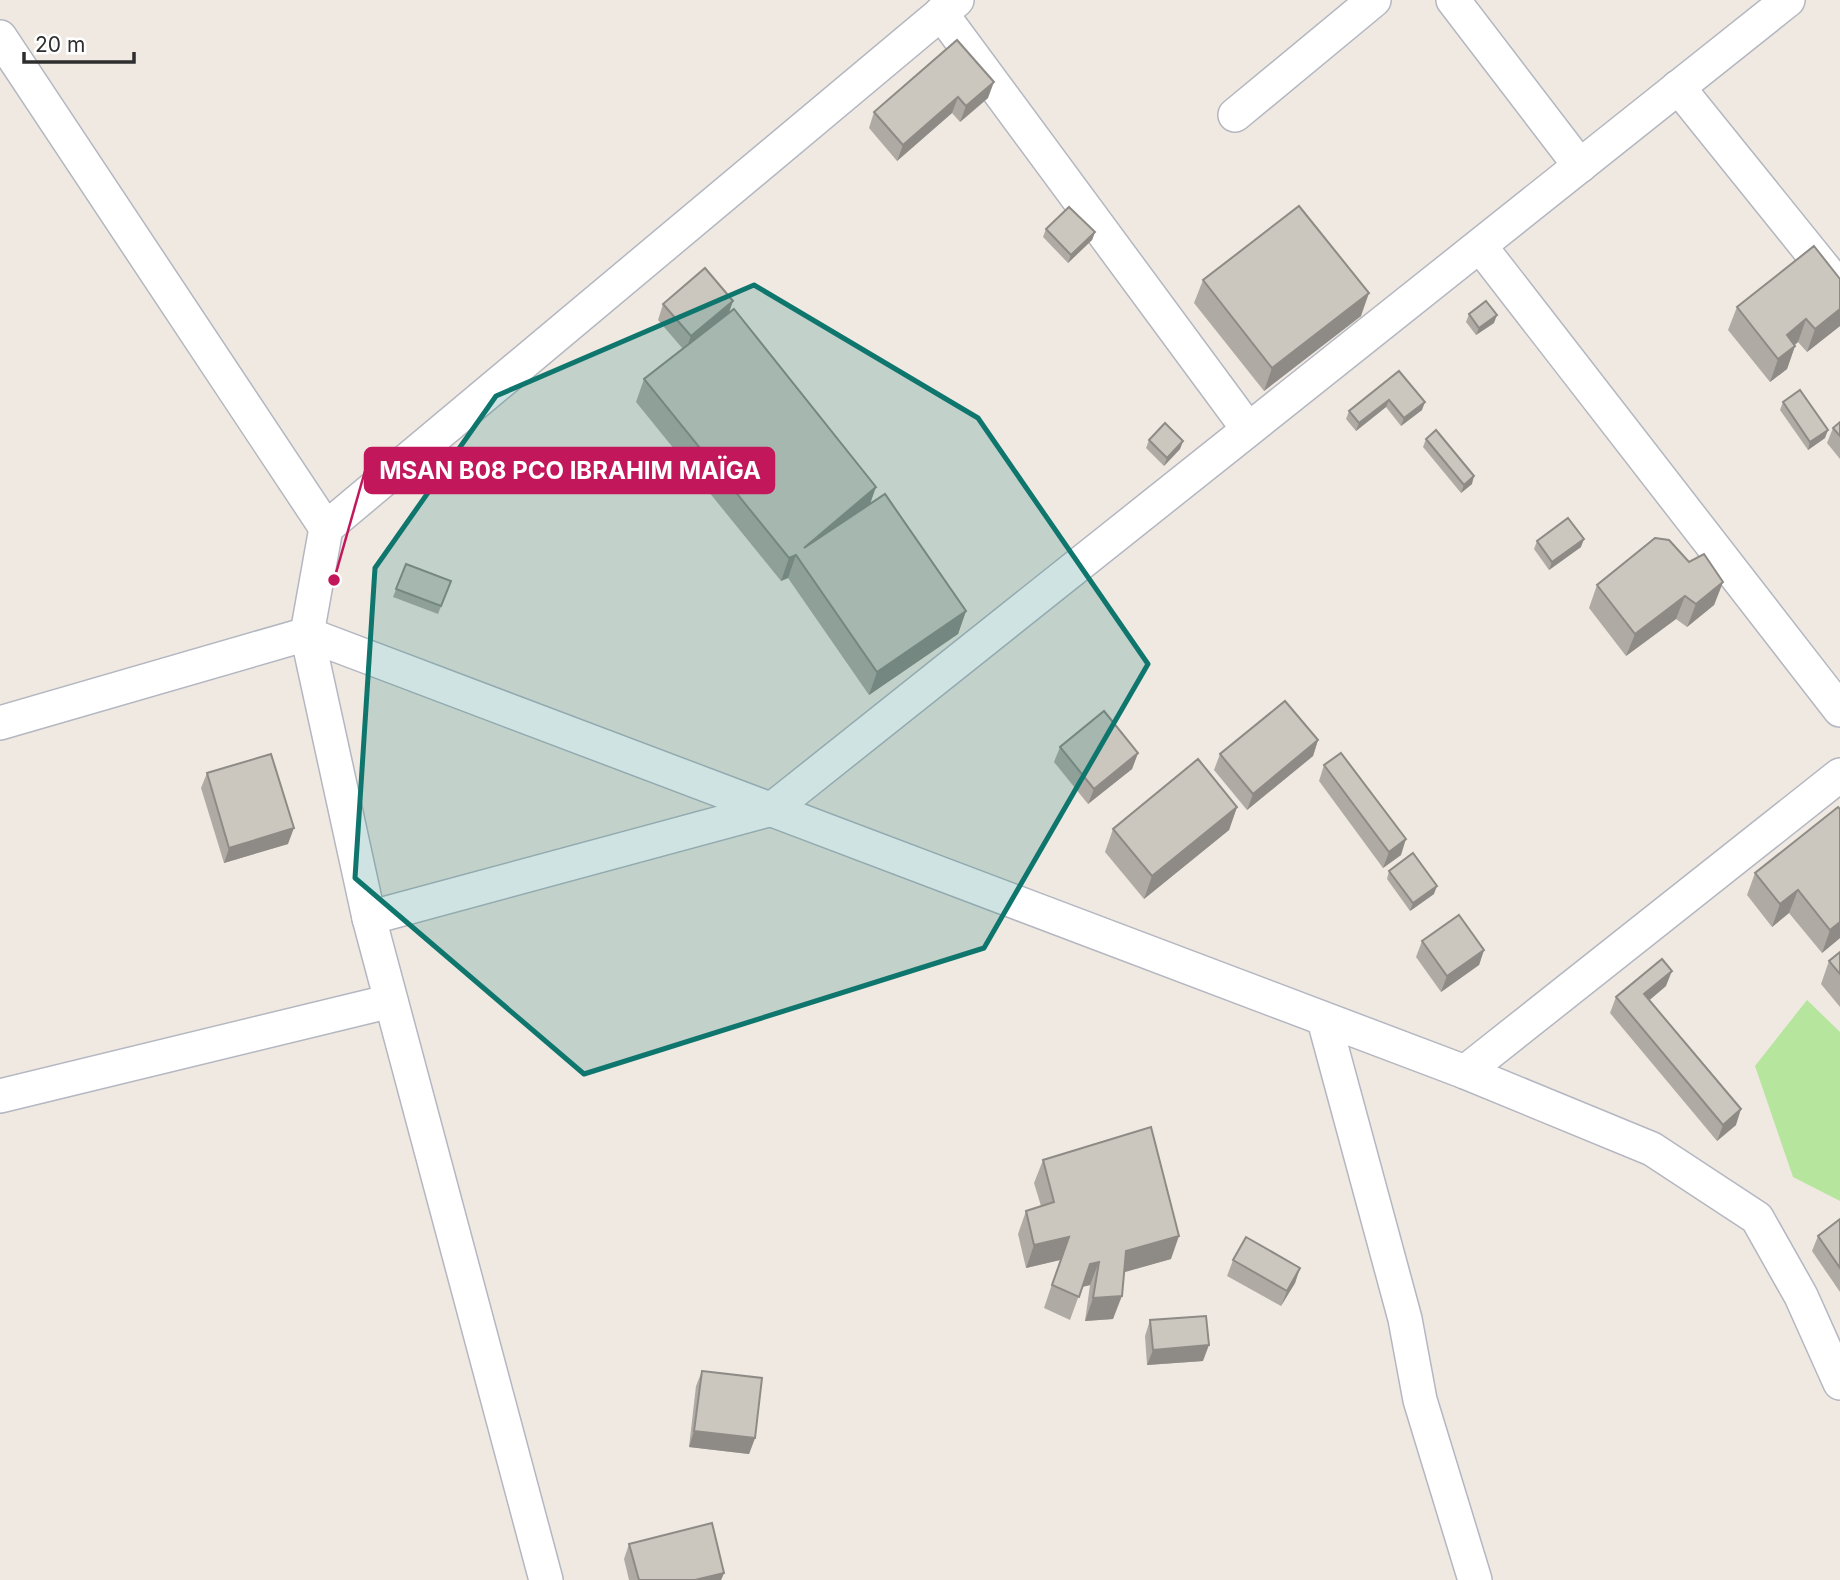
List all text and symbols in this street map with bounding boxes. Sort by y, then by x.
scale bar [24,21,135,65]
text: 20 m [35,32,85,57]
callout: MSAN B08 PCO IBRAHIM MAÏGA [365,448,774,493]
text: MSAN B08 PCO IBRAHIM MAÏGA [379,455,761,485]

